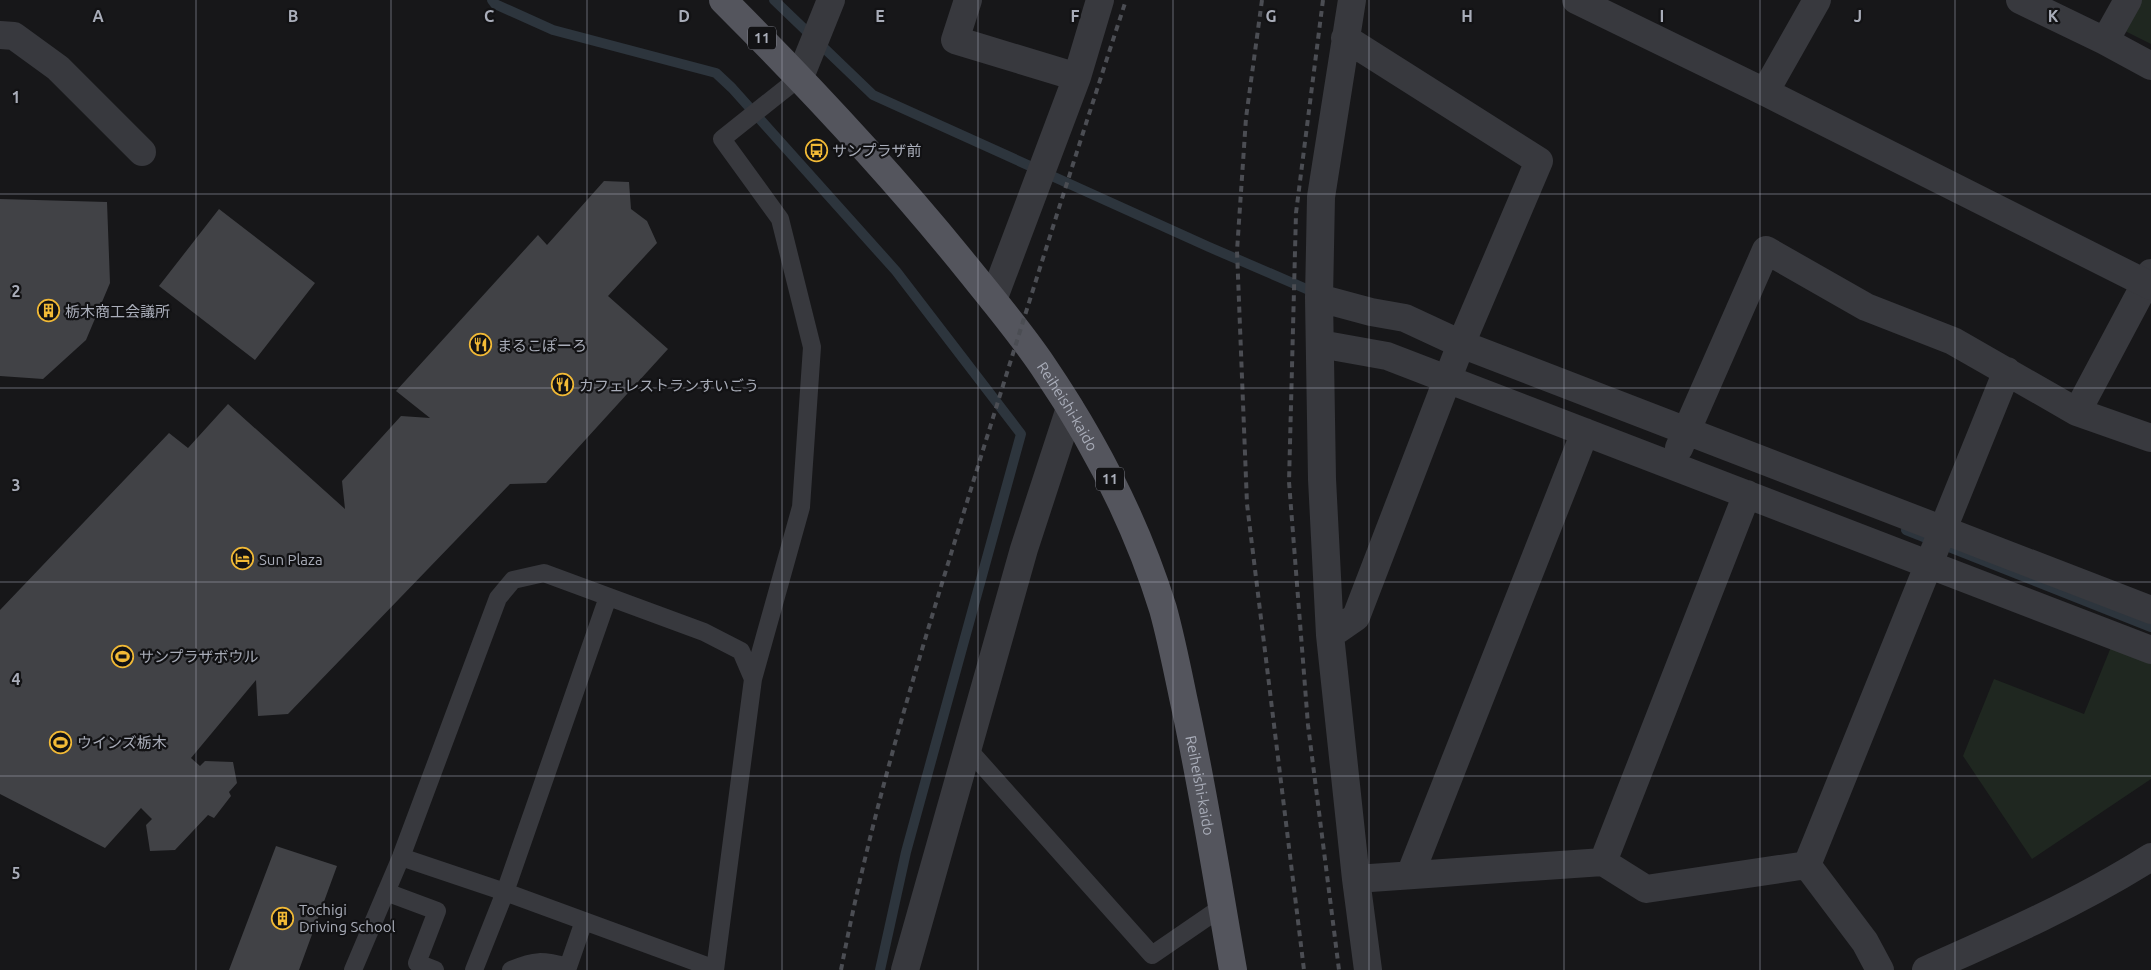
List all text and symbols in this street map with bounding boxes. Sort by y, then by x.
text: A [92,7,104,25]
text: B [288,7,298,25]
text: C [484,7,494,25]
text: D [678,7,690,25]
text: E [875,7,885,25]
text: F [1071,7,1080,25]
text: G [1265,7,1277,25]
text: H [1461,7,1473,25]
text: I [1660,7,1664,25]
text: J [1854,7,1862,25]
text: K [2048,7,2059,25]
road number: 11 [748,26,776,49]
text: 1 [11,88,21,106]
bus stop icon: サンプラザ前 [804,138,828,162]
place label: サンプラザ前 [832,142,922,159]
text: 2 [11,282,21,300]
building icon: 栃木商工会議所 [37,299,61,323]
place label: 栃木商工会議所 [65,303,170,320]
restaurant icon: まるこぽーろ [469,333,493,357]
place label: まるこぽーろ [497,337,587,354]
street label: Reiheishi-kaido [1034,358,1102,454]
restaurant icon: カフェレストランすいごう [551,373,575,397]
place label: カフェレストランすいごう [579,377,759,394]
road number: 11 [1096,468,1124,490]
text: 3 [11,476,21,494]
hotel icon: Sun Plaza [231,547,255,571]
place label: Sun Plaza [259,551,323,568]
sports icon: サンプラザボウル [111,644,135,668]
place label: サンプラザボウル [139,648,259,665]
text: 4 [11,670,21,688]
sports icon: ウインズ栃木 [49,730,73,754]
place label: ウインズ栃木 [77,734,167,751]
street label: Reiheishi-kaido [1183,734,1218,837]
text: 5 [11,864,21,882]
place label: Tochigi Driving School [299,901,395,935]
building icon: Tochigi Driving School [271,906,295,930]

